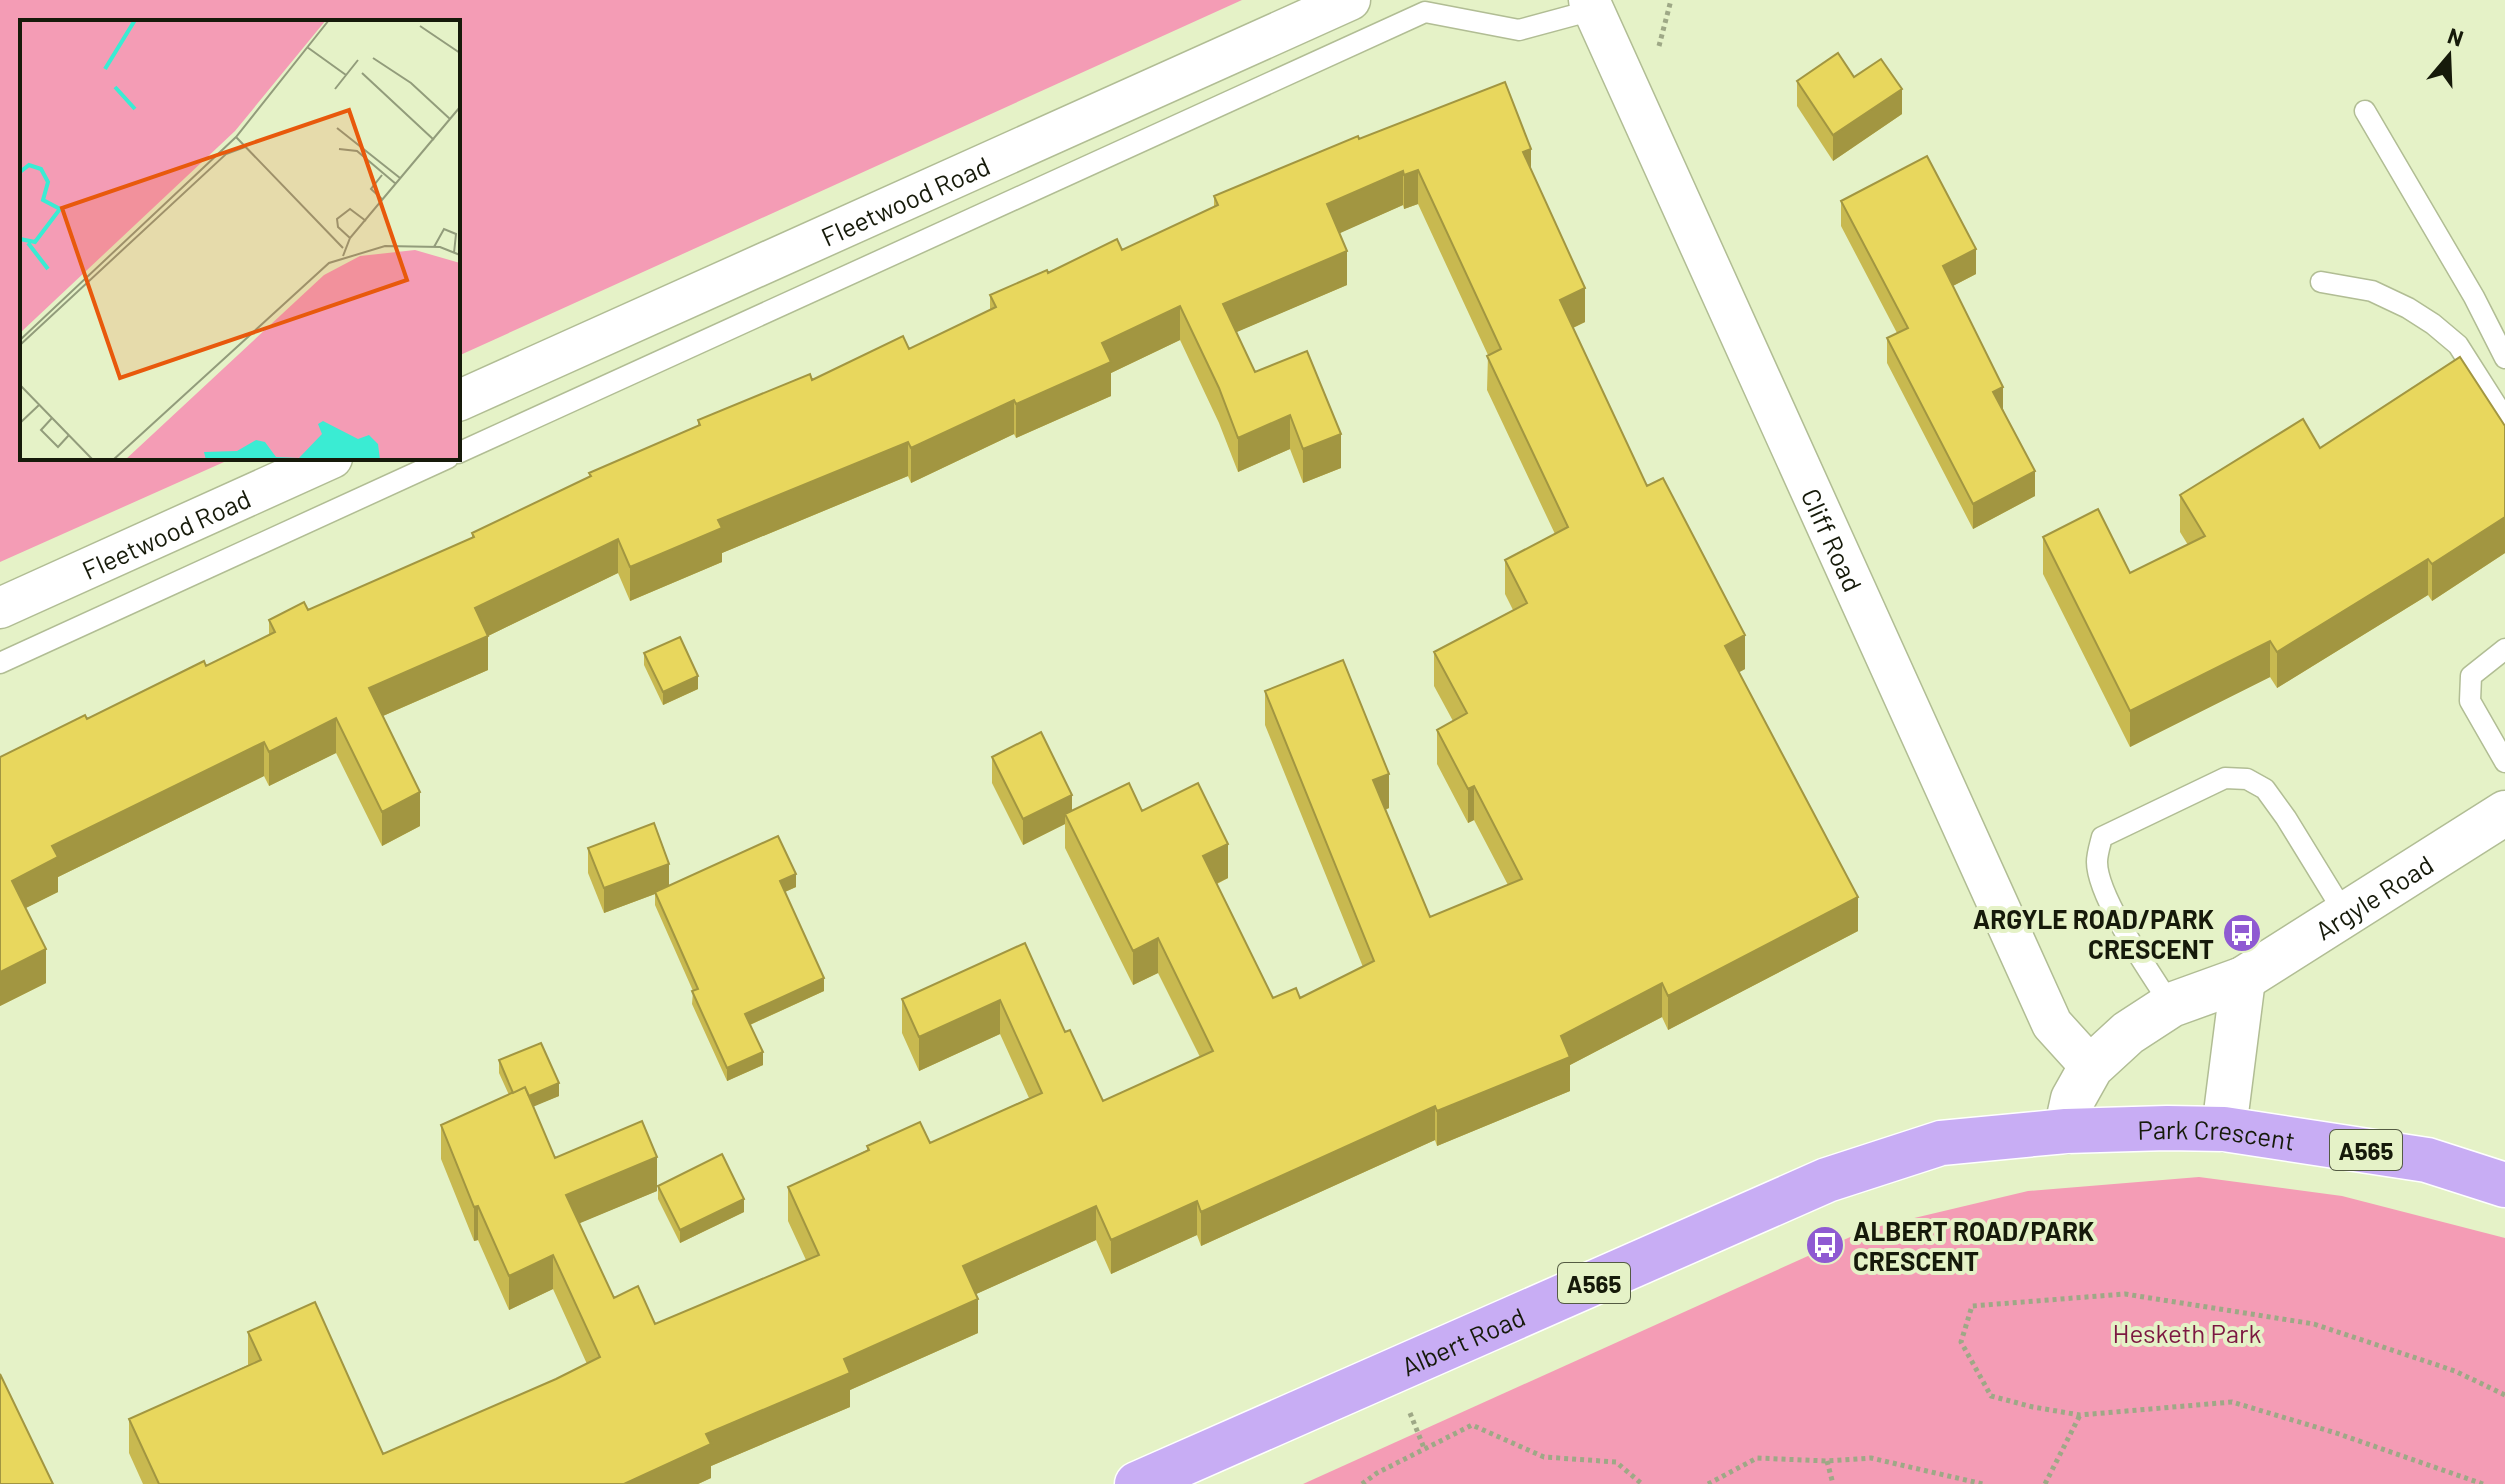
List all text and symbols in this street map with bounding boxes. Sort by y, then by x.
north arrow [2409,16,2489,96]
inset map [20,20,460,460]
text: N [2445,21,2467,51]
street label: Fleetwood Road [816,149,994,251]
street label: Fleetwood Road [77,482,255,585]
street label: Cliff Road [1796,483,1870,596]
street label: Argyle Road [2309,848,2438,945]
place label: ARGYLE ROAD/PARK CRESCENT [1973,903,2214,964]
bus stop icon: ARGYLE ROAD/PARK CRESCENT [2221,912,2263,954]
street label: Park Crescent [2137,1112,2297,1155]
road number: A565 [2330,1130,2402,1170]
place label: ALBERT ROAD/PARK CRESCENT [1853,1215,2094,1276]
bus stop icon: ALBERT ROAD/PARK CRESCENT [1804,1224,1846,1266]
road number: A565 [1558,1263,1630,1303]
street label: Albert Road [1396,1300,1529,1381]
park label: Hesketh Park [2112,1317,2262,1348]

